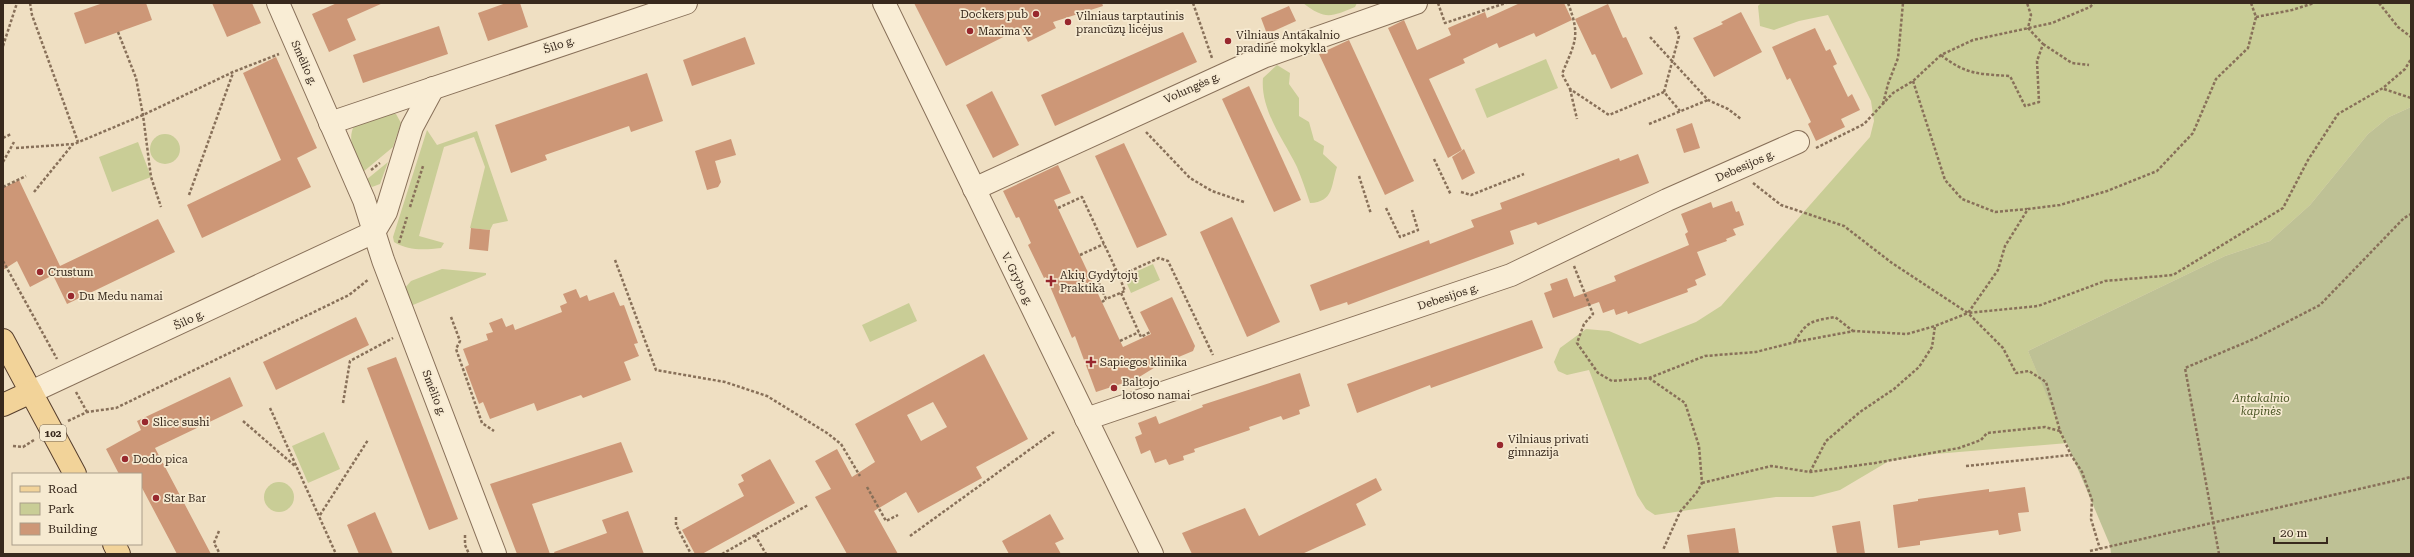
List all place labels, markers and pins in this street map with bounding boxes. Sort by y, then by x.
place label: Dockers pub [960,8,1028,21]
marker: Dockers pub [1031,9,1041,19]
place label: Vilniaus tarptautinis prancūzų licėjus [1076,10,1184,36]
marker: Vilniaus tarptautinis prancūzų licėjus [1063,17,1073,27]
place label: Maxima X [978,25,1031,38]
marker: Maxima X [965,26,975,36]
place label: Vilniaus Antakalnio pradinė mokykla [1236,29,1340,55]
marker: Vilniaus Antakalnio pradinė mokykla [1223,36,1233,46]
place label: Crustum [48,266,94,279]
marker: Crustum [35,267,45,277]
place label: Akių Gydytojų Praktika [1060,269,1138,295]
marker: Akių Gydytojų Praktika [1045,275,1057,287]
place label: Du Medu namai [79,290,163,303]
marker: Du Medu namai [66,291,76,301]
marker: Sapiegos klinika [1085,356,1097,368]
place label: Sapiegos klinika [1100,356,1187,369]
place label: Baltojo lotoso namai [1122,376,1191,402]
marker: Baltojo lotoso namai [1109,383,1119,393]
place label: Slice sushi [153,416,210,429]
marker: Slice sushi [140,417,150,427]
place label: Vilniaus privati gimnazija [1508,433,1589,459]
marker: Vilniaus privati gimnazija [1495,440,1505,450]
place label: Dodo pica [133,453,188,466]
marker: Dodo pica [120,454,130,464]
place label: Star Bar [164,492,206,505]
marker: Star Bar [151,493,161,503]

